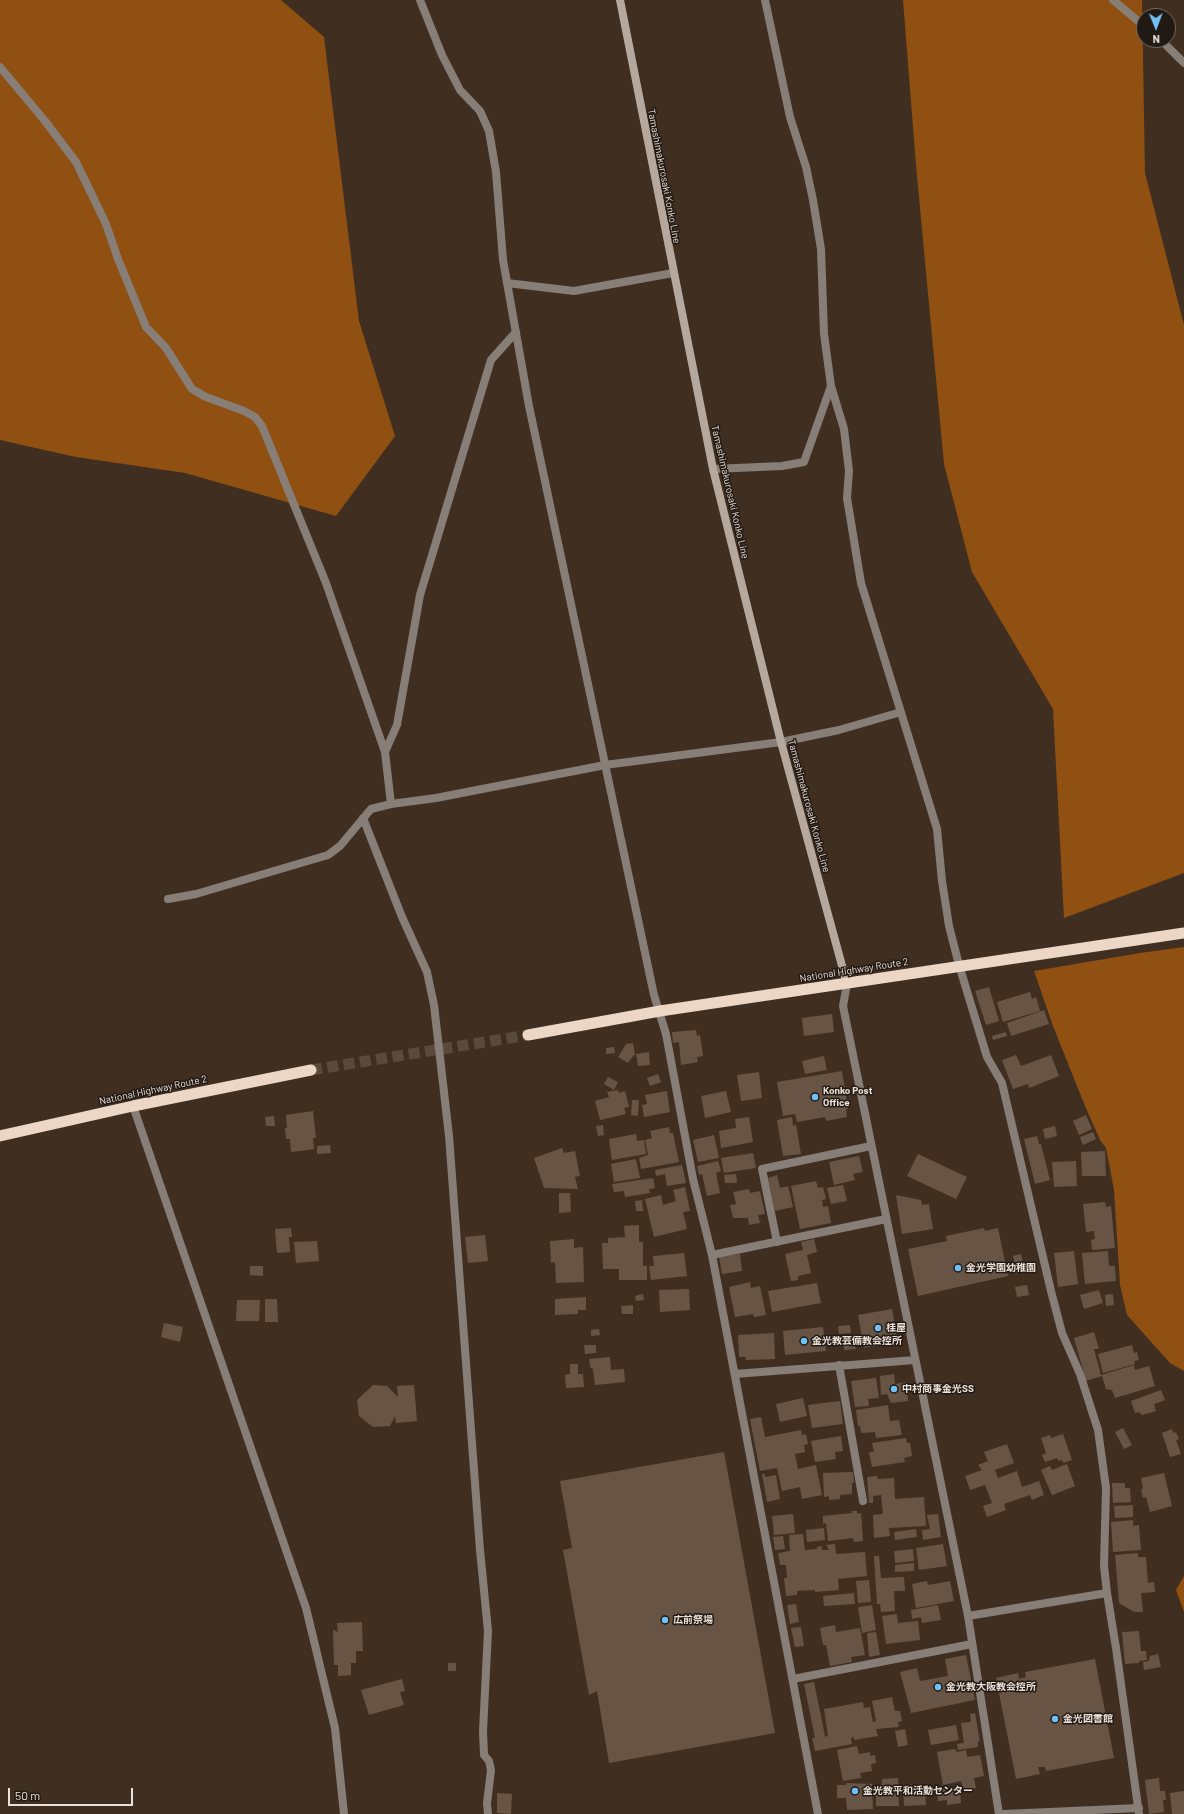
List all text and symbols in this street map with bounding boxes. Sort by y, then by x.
north arrow [1136,8,1176,48]
text: N [1152,33,1160,46]
street label: Tamashimakurosaki Konko Line [645,108,683,244]
street label: Tamashimakurosaki Konko Line [709,424,751,560]
street label: Tamashimakurosaki Konko Line [785,738,833,874]
street label: National Highway Route 2 [799,955,909,985]
street label: National Highway Route 2 [98,1073,208,1107]
place label: Konko Post Office [823,1085,872,1108]
marker: Konko Post Office [810,1092,820,1102]
place label: 金光学園幼稚園 [966,1262,1036,1274]
marker: 金光学園幼稚園 [953,1263,963,1273]
place label: 桂屋 [886,1322,906,1334]
marker: 桂屋 [873,1323,883,1333]
place label: 金光教芸備教会控所 [812,1335,902,1347]
marker: 金光教芸備教会控所 [799,1336,809,1346]
place label: 中村商事金光SS [902,1383,974,1395]
marker: 中村商事金光SS [889,1384,899,1394]
place label: 広前祭場 [673,1614,713,1626]
marker: 広前祭場 [660,1615,670,1625]
place label: 金光教大阪教会控所 [946,1681,1036,1693]
marker: 金光教大阪教会控所 [933,1682,943,1692]
place label: 金光図書館 [1063,1713,1113,1725]
marker: 金光図書館 [1050,1714,1060,1724]
scale bar [10,1780,135,1806]
place label: 金光教平和活動センター [863,1785,973,1797]
marker: 金光教平和活動センター [850,1786,860,1796]
text: 50 m [15,1788,40,1802]

